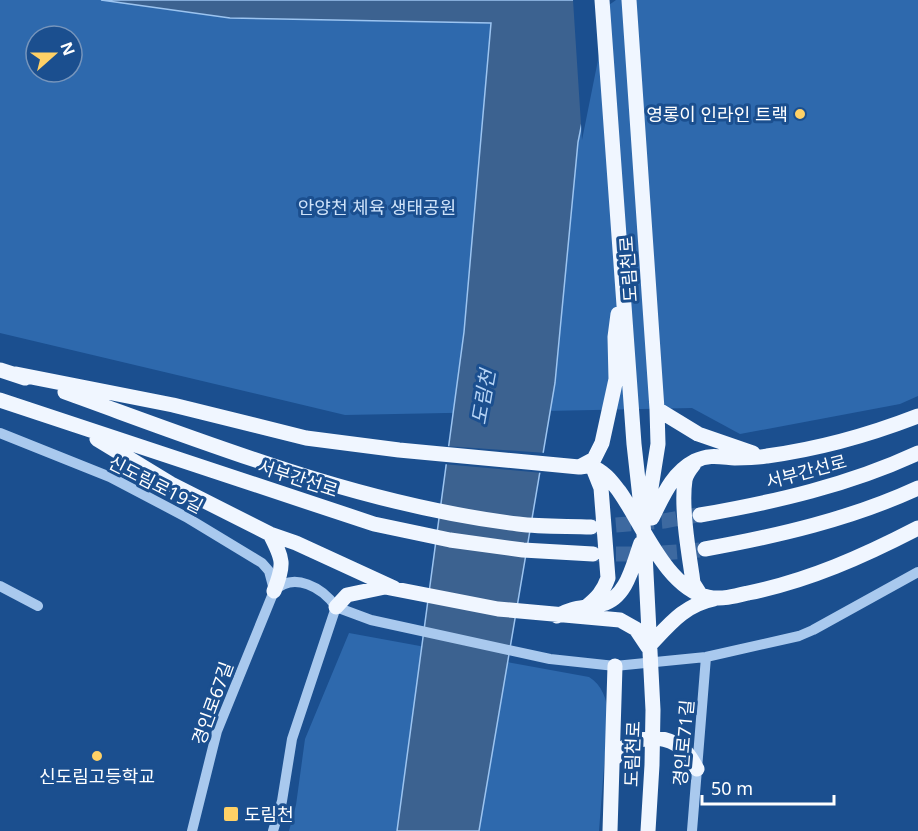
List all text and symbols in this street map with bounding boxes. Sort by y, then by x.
north arrow [24,24,84,84]
text: N [55,39,81,59]
place label: 영롱이 인라인 트랙 [646,102,788,126]
marker: 영롱이 인라인 트랙 [793,107,807,121]
park label: 안양천 체육 생태공원 [298,195,456,219]
street label: 도림천로 [614,235,642,303]
water label: 도림천 [465,365,502,427]
street label: 서부간선로 [763,449,849,493]
street label: 신도림로19길 [104,450,208,518]
street label: 서부간선로 [255,454,341,502]
street label: 경인로67길 [186,658,238,748]
street label: 경인로71길 [667,699,699,787]
street label: 도림천로 [619,720,645,788]
marker: 신도림고등학교 [90,749,104,763]
place label: 신도림고등학교 [39,764,155,788]
scale bar [702,768,834,806]
text: 50 m [711,776,753,800]
place label: 도림천 [244,802,294,826]
marker: 도림천 [222,805,240,823]

